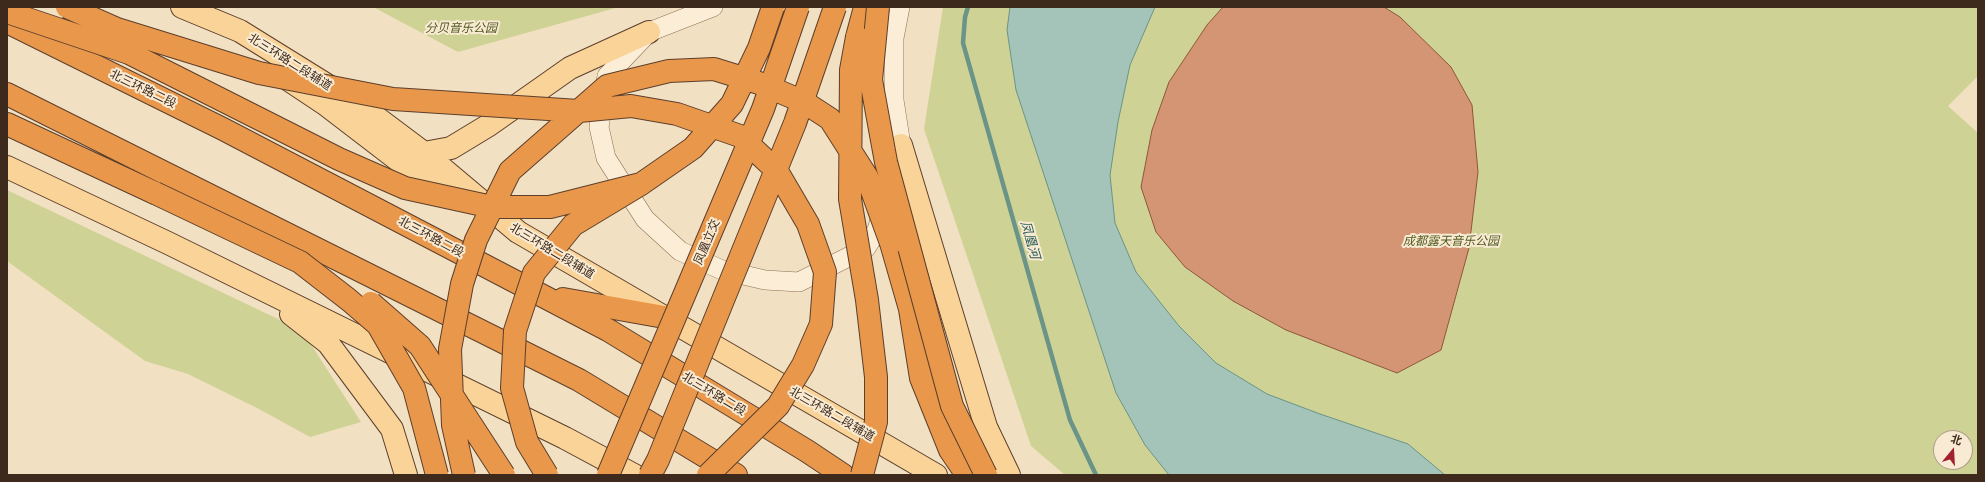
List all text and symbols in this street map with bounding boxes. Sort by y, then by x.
park label: 分贝音乐公园 [425,21,497,35]
street label: 北三环路二段辅道 [245,30,335,94]
street label: 北三环路二段 [107,67,179,111]
street label: 北三环路二段 [396,214,466,260]
street label: 凤凰立交 [691,217,723,267]
water label: 凤凰河 [1017,219,1043,261]
street label: 北三环路二段辅道 [507,220,597,282]
park label: 成都露天音乐公园 [1403,234,1499,248]
street label: 北三环路二段 [679,369,749,419]
street label: 北三环路二段辅道 [787,384,877,444]
north arrow [1933,430,1973,470]
text: 北 [1949,432,1963,447]

